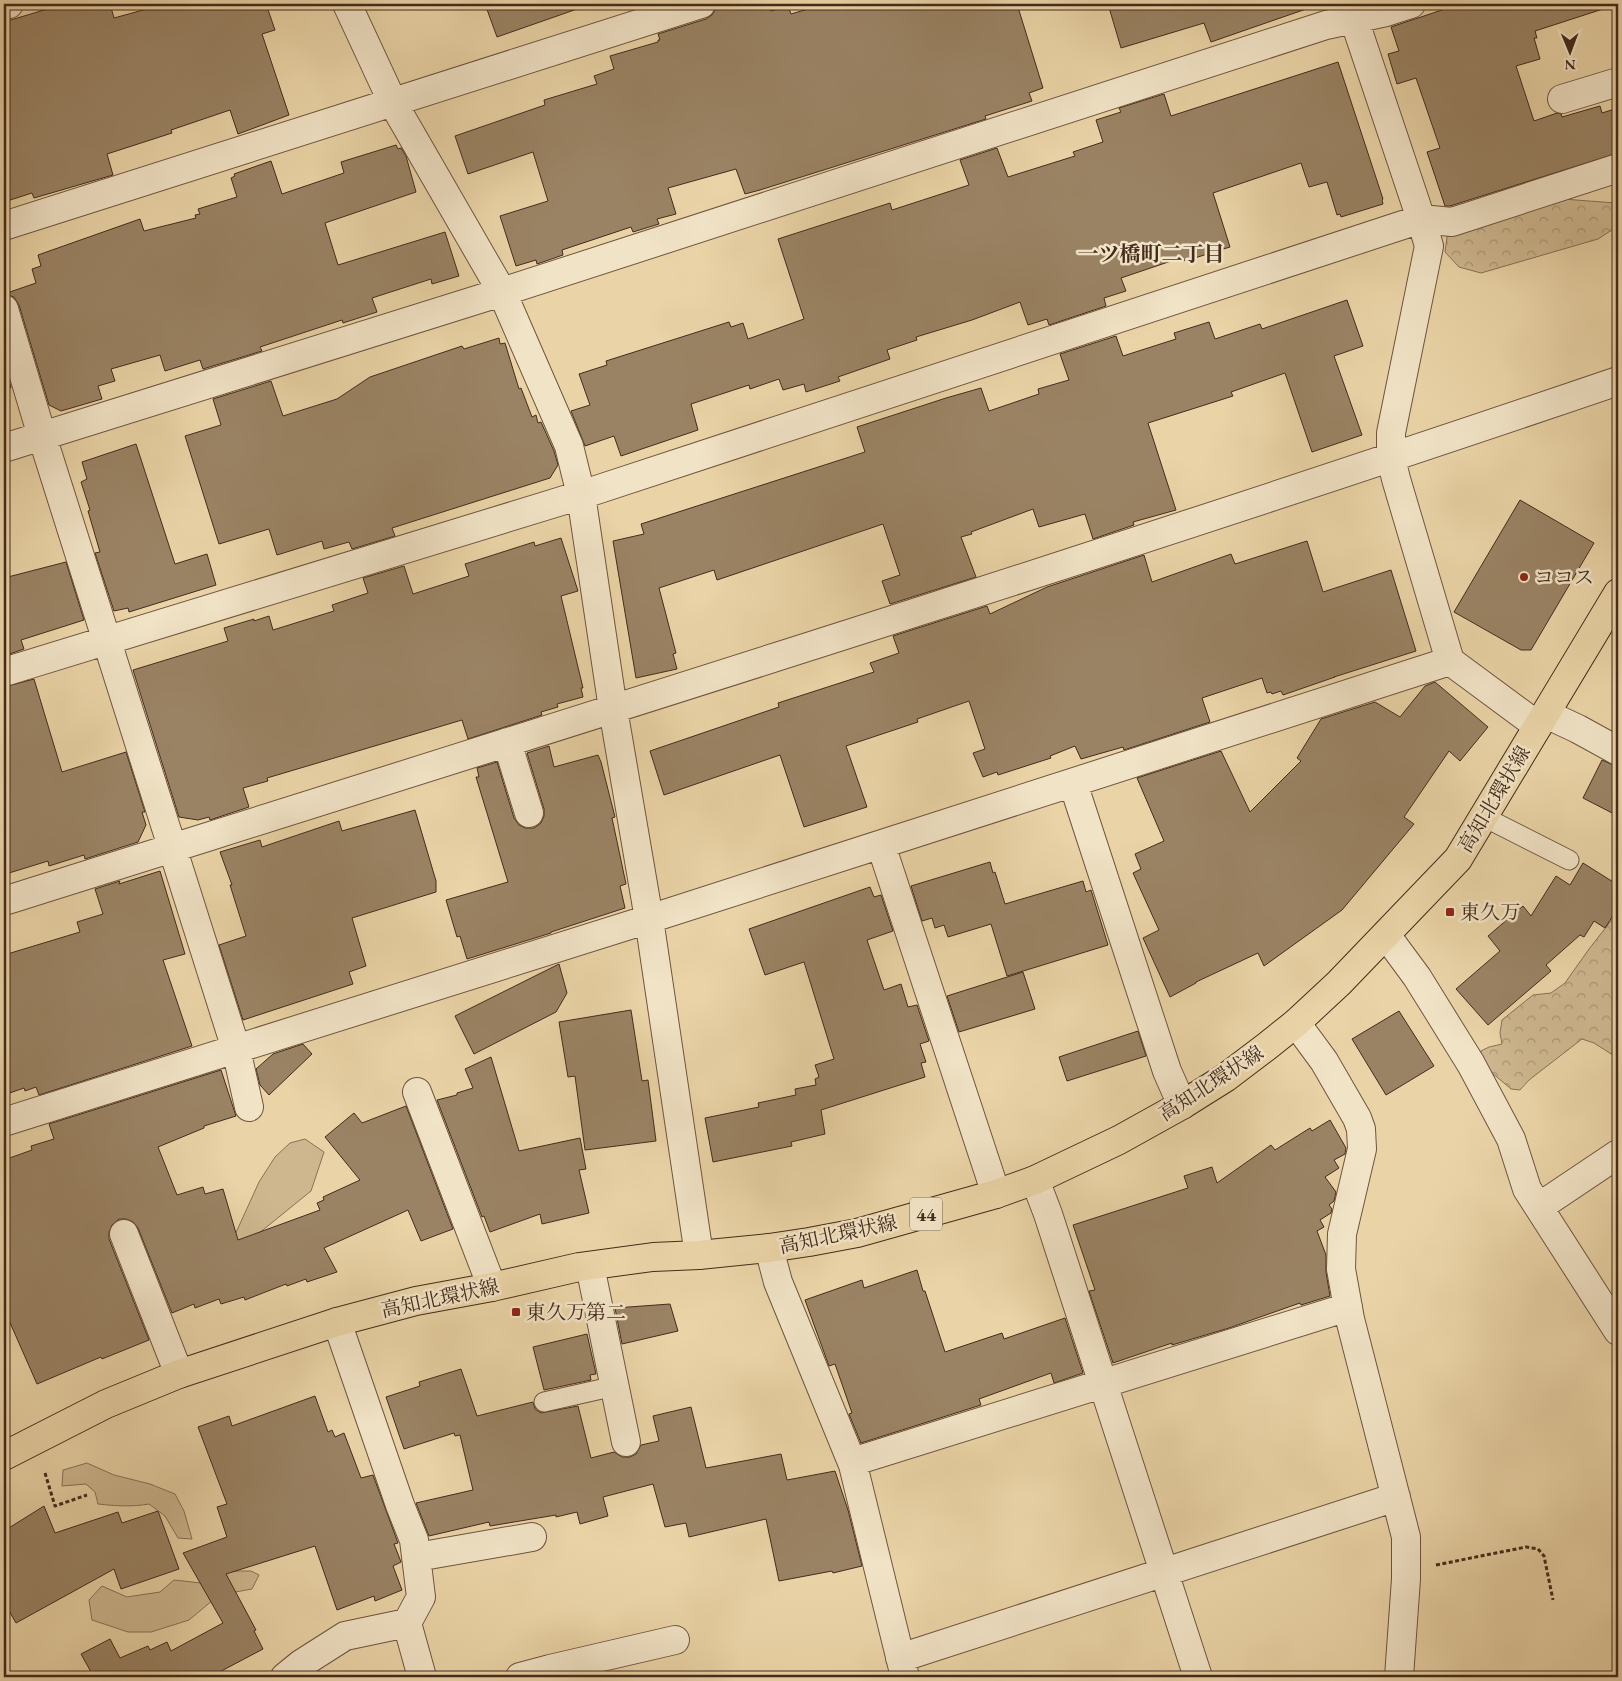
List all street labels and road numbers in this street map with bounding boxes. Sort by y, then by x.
street label: 高知北環状線 [1452,741,1536,857]
street label: 高知北環状線 [1154,1039,1268,1127]
road number: 44 [910,1198,942,1230]
street label: 高知北環状線 [777,1209,899,1259]
street label: 高知北環状線 [379,1273,501,1323]

